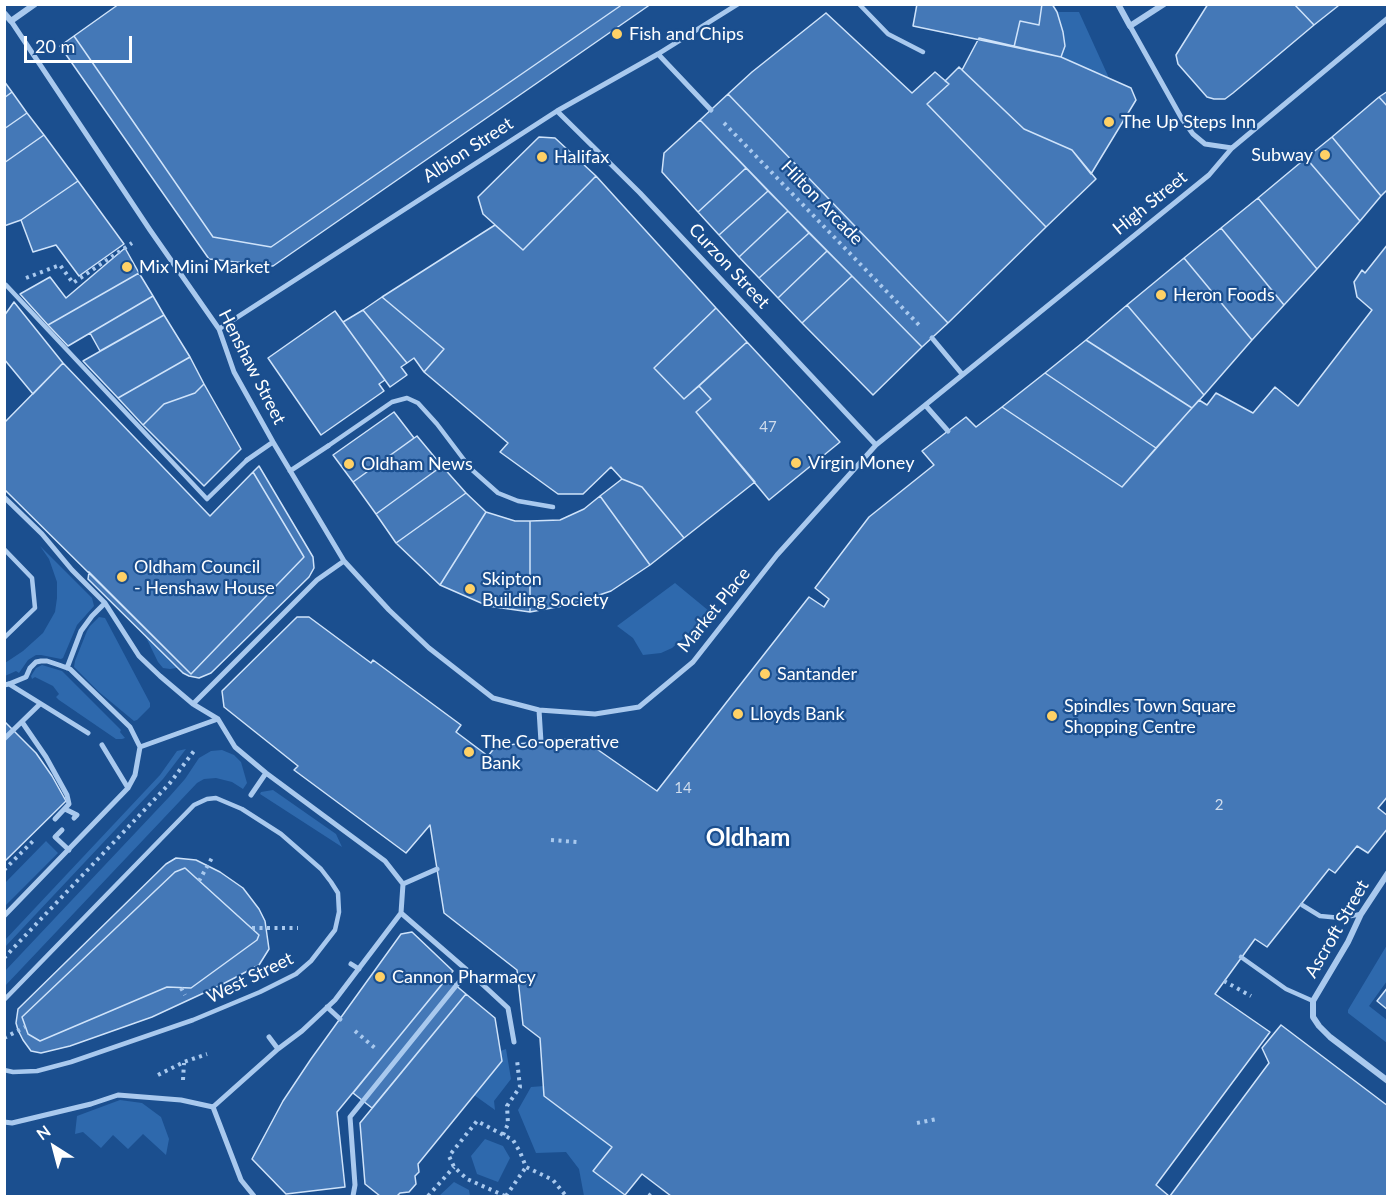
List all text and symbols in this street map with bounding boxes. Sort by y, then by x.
place label: Fish and Chips [629,23,744,45]
scale bar [27,24,135,62]
marker: Fish and Chips [610,27,624,41]
text: 20 m [35,35,75,57]
place label: The Up Steps Inn [1121,111,1256,133]
street label: Albion Street [419,113,517,187]
marker: The Up Steps Inn [1102,115,1116,129]
place label: Subway [1251,144,1313,166]
place label: Halifax [554,146,609,168]
marker: Subway [1318,148,1332,162]
marker: Halifax [535,150,549,164]
street label: Hilton Arcade [776,156,868,250]
street label: High Street [1108,166,1192,240]
street label: Curzon Street [684,219,774,313]
place label: Mix Mini Market [139,256,270,278]
marker: Mix Mini Market [120,260,134,274]
place label: Heron Foods [1173,284,1275,306]
marker: Heron Foods [1154,288,1168,302]
street label: Henshaw Street [214,306,290,428]
house number: 47 [759,418,777,436]
place label: Virgin Money [808,452,914,474]
place label: Oldham News [361,453,473,475]
marker: Virgin Money [789,456,803,470]
marker: Oldham News [342,457,356,471]
place label: Oldham Council - Henshaw House [134,556,275,598]
street label: Market Place [673,563,755,657]
place label: Skipton Building Society [482,568,608,610]
marker: Oldham Council - Henshaw House [115,570,129,584]
marker: Skipton Building Society [463,582,477,596]
place label: Santander [777,663,857,685]
marker: Santander [758,667,772,681]
place label: Spindles Town Square Shopping Centre [1064,695,1236,738]
place label: Lloyds Bank [750,703,845,725]
marker: Lloyds Bank [731,707,745,721]
marker: Spindles Town Square Shopping Centre [1045,709,1059,723]
place label: The Co-operative Bank [481,731,619,774]
marker: The Co-operative Bank [462,745,476,759]
house number: 14 [674,779,692,797]
house number: 2 [1215,796,1223,814]
district label: Oldham [706,824,790,852]
street label: Ascroft Street [1300,876,1374,982]
street label: West Street [203,948,297,1008]
place label: Cannon Pharmacy [392,966,536,988]
marker: Cannon Pharmacy [373,970,387,984]
north arrow [24,1117,84,1177]
text: N [33,1121,54,1143]

